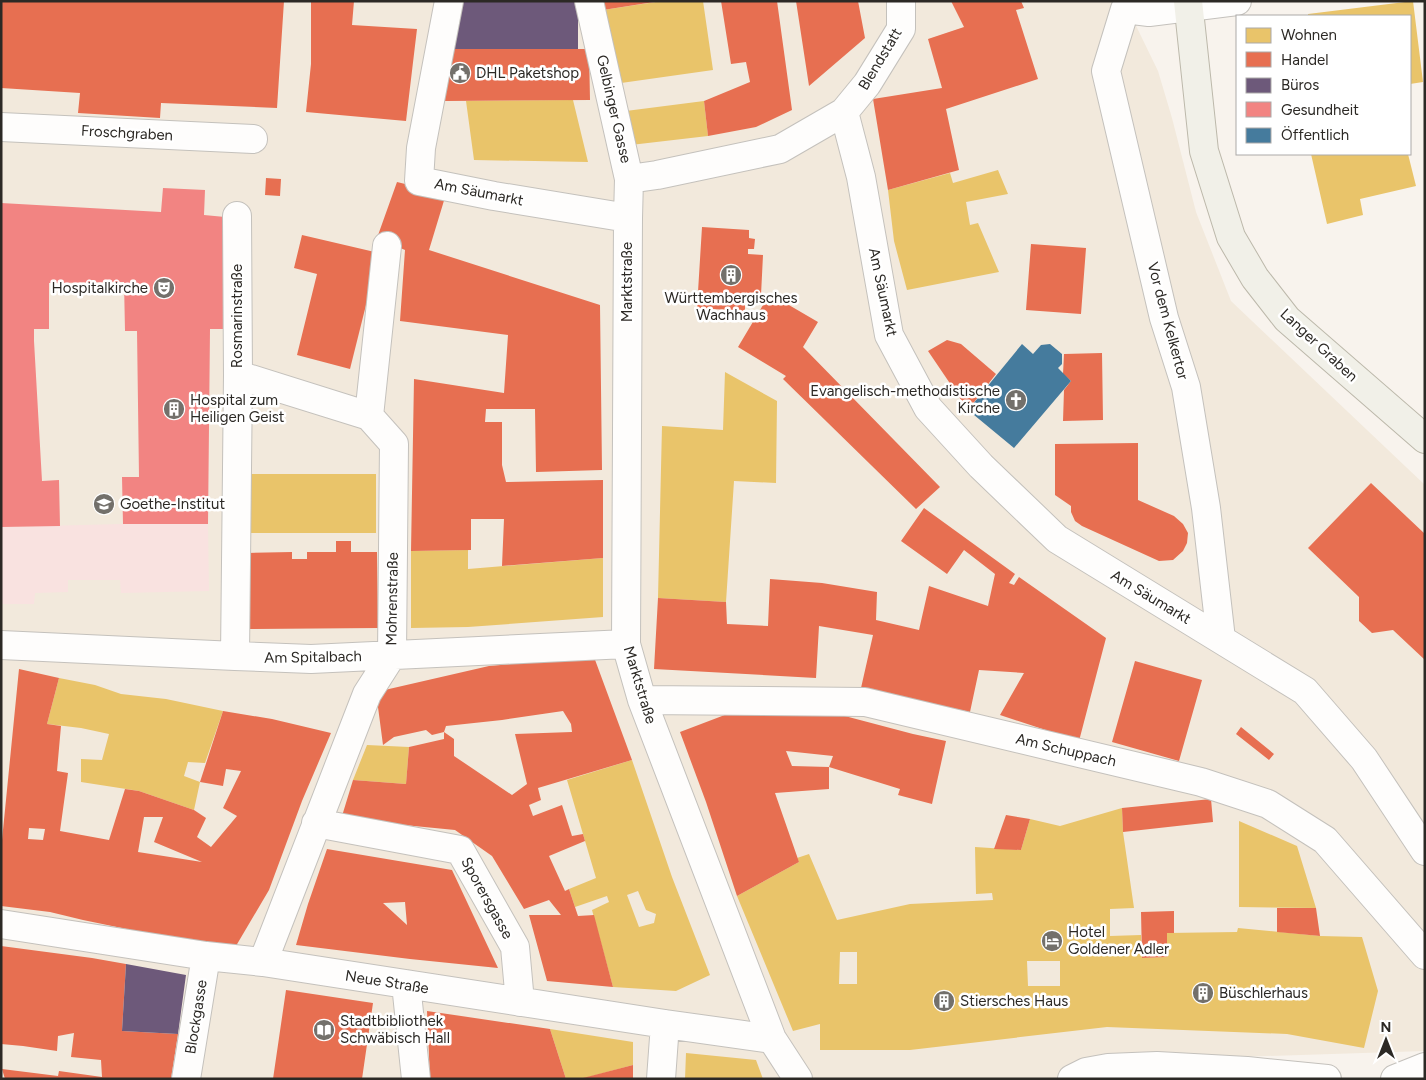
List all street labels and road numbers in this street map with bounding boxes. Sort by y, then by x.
street label: Blendstatt [854,24,906,93]
street label: Gelbinger Gasse [593,53,635,165]
street label: Froschgraben [81,122,173,144]
street label: Am Säumarkt [433,175,525,210]
street label: Marktstraße [618,242,636,322]
street label: Am Säumarkt [865,246,901,338]
street label: Vor dem Kelkertor [1144,260,1192,382]
street label: Rosmarinstraße [228,264,246,368]
street label: Langer Graben [1277,305,1361,385]
street label: Mohrenstraße [382,552,402,646]
street label: Am Säumarkt [1108,566,1195,628]
street label: Marktstraße [620,644,660,726]
street label: Am Spitalbach [264,647,362,667]
street label: Am Schuppach [1014,730,1118,770]
street label: Sporersgasse [457,854,517,942]
street label: Neue Straße [344,967,430,997]
street label: Blockgasse [181,979,211,1055]

